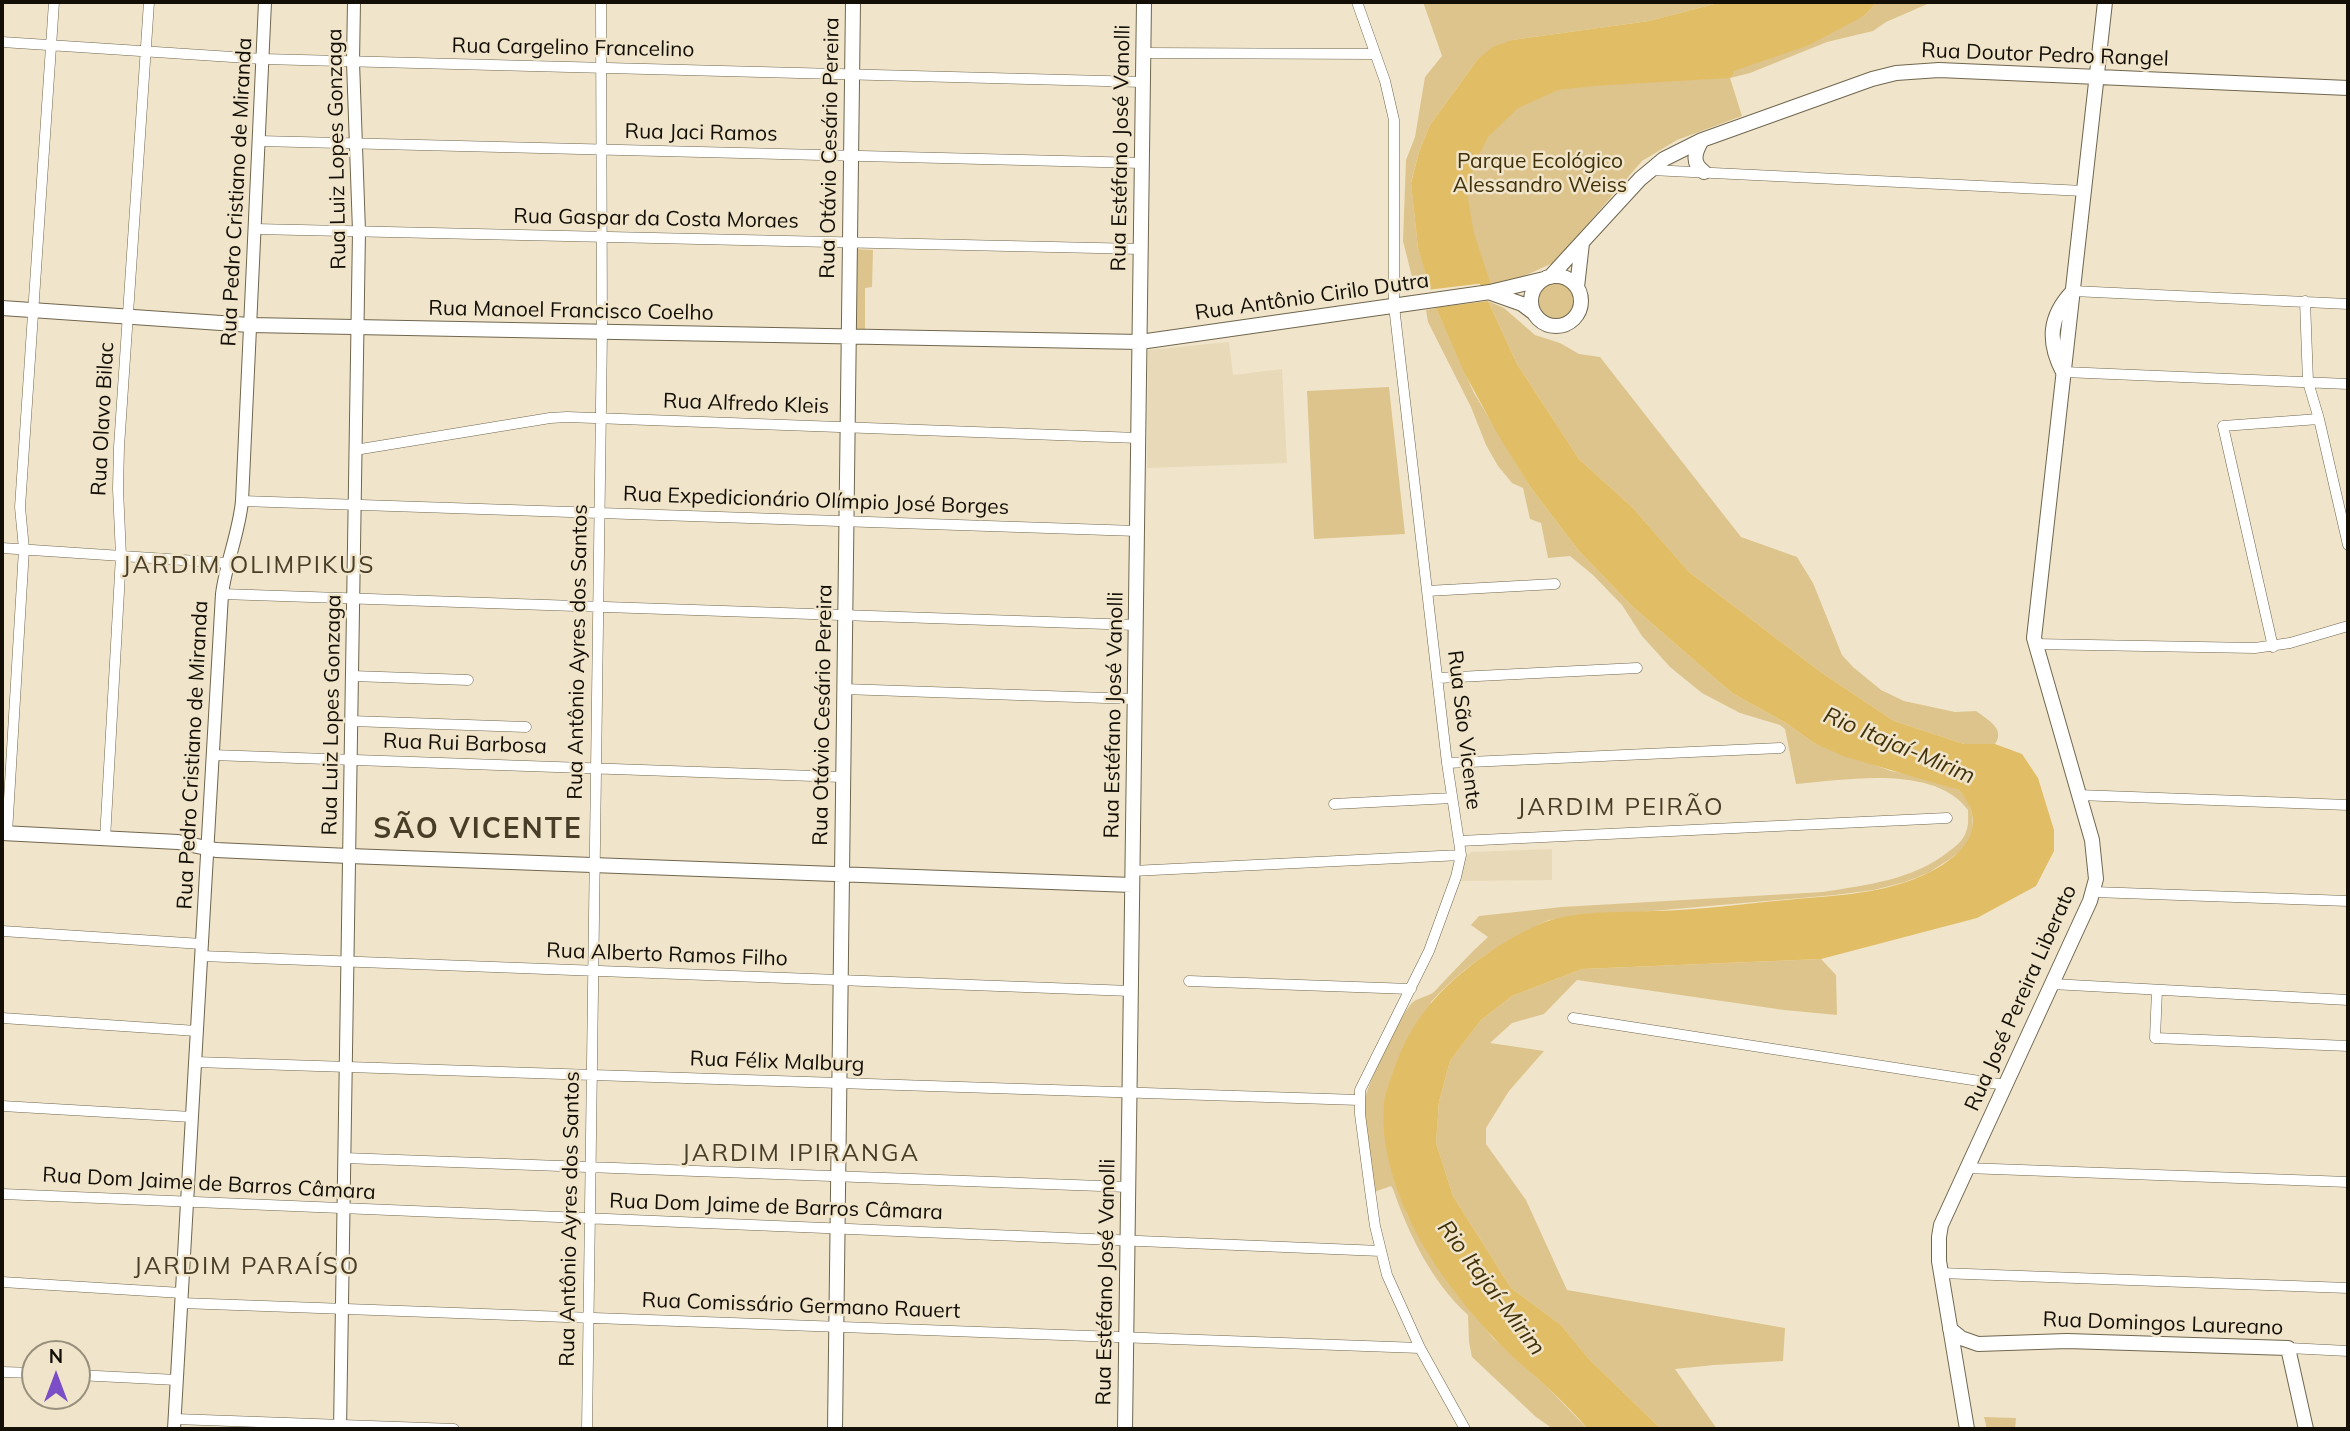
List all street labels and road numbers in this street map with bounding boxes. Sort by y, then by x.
street label: Rua Otávio Cesário Pereira [815,17,845,279]
street label: Rua Estéfano José Vanolli [1106,24,1136,272]
street label: Rua Luiz Lopes Gonzaga [322,28,352,270]
street label: Rua Cargelino Francelino [451,33,695,63]
street label: Rua Pedro Cristiano de Miranda [216,37,258,347]
street label: Rua Doutor Pedro Rangel [1921,38,2169,72]
street label: Rua Jaci Ramos [624,119,778,147]
street label: Rua Gaspar da Costa Moraes [513,204,799,234]
street label: Rua Antônio Cirilo Dutra [1193,268,1431,326]
street label: Rua Manoel Francisco Coelho [428,296,714,326]
street label: Rua Olavo Bilac [86,341,120,497]
street label: Rua Alfredo Kleis [662,389,830,419]
street label: Rua Expedicionário Olímpio José Borges [622,482,1010,520]
street label: Rua Antônio Ayres dos Santos [563,504,593,800]
street label: Rua Otávio Cesário Pereira [808,584,838,846]
street label: Rua Estéfano José Vanolli [1099,591,1129,839]
street label: Rua Luiz Lopes Gonzaga [317,594,347,836]
street label: Rua Pedro Cristiano de Miranda [172,600,214,910]
street label: Rua São Vicente [1442,649,1486,811]
street label: Rua Rui Barbosa [383,729,547,759]
street label: Rua José Pereira Liberato [1960,881,2082,1115]
street label: Rua Alberto Ramos Filho [546,938,788,972]
street label: Rua Félix Malburg [689,1046,865,1078]
street label: Rua Antônio Ayres dos Santos [555,1071,585,1367]
street label: Rua Estéfano José Vanolli [1091,1158,1121,1406]
street label: Rua Dom Jaime de Barros Câmara [42,1163,376,1205]
street label: Rua Dom Jaime de Barros Câmara [609,1189,943,1225]
street label: Rua Comissário Germano Rauert [641,1288,961,1324]
street label: Rua Domingos Laureano [2042,1307,2284,1341]

